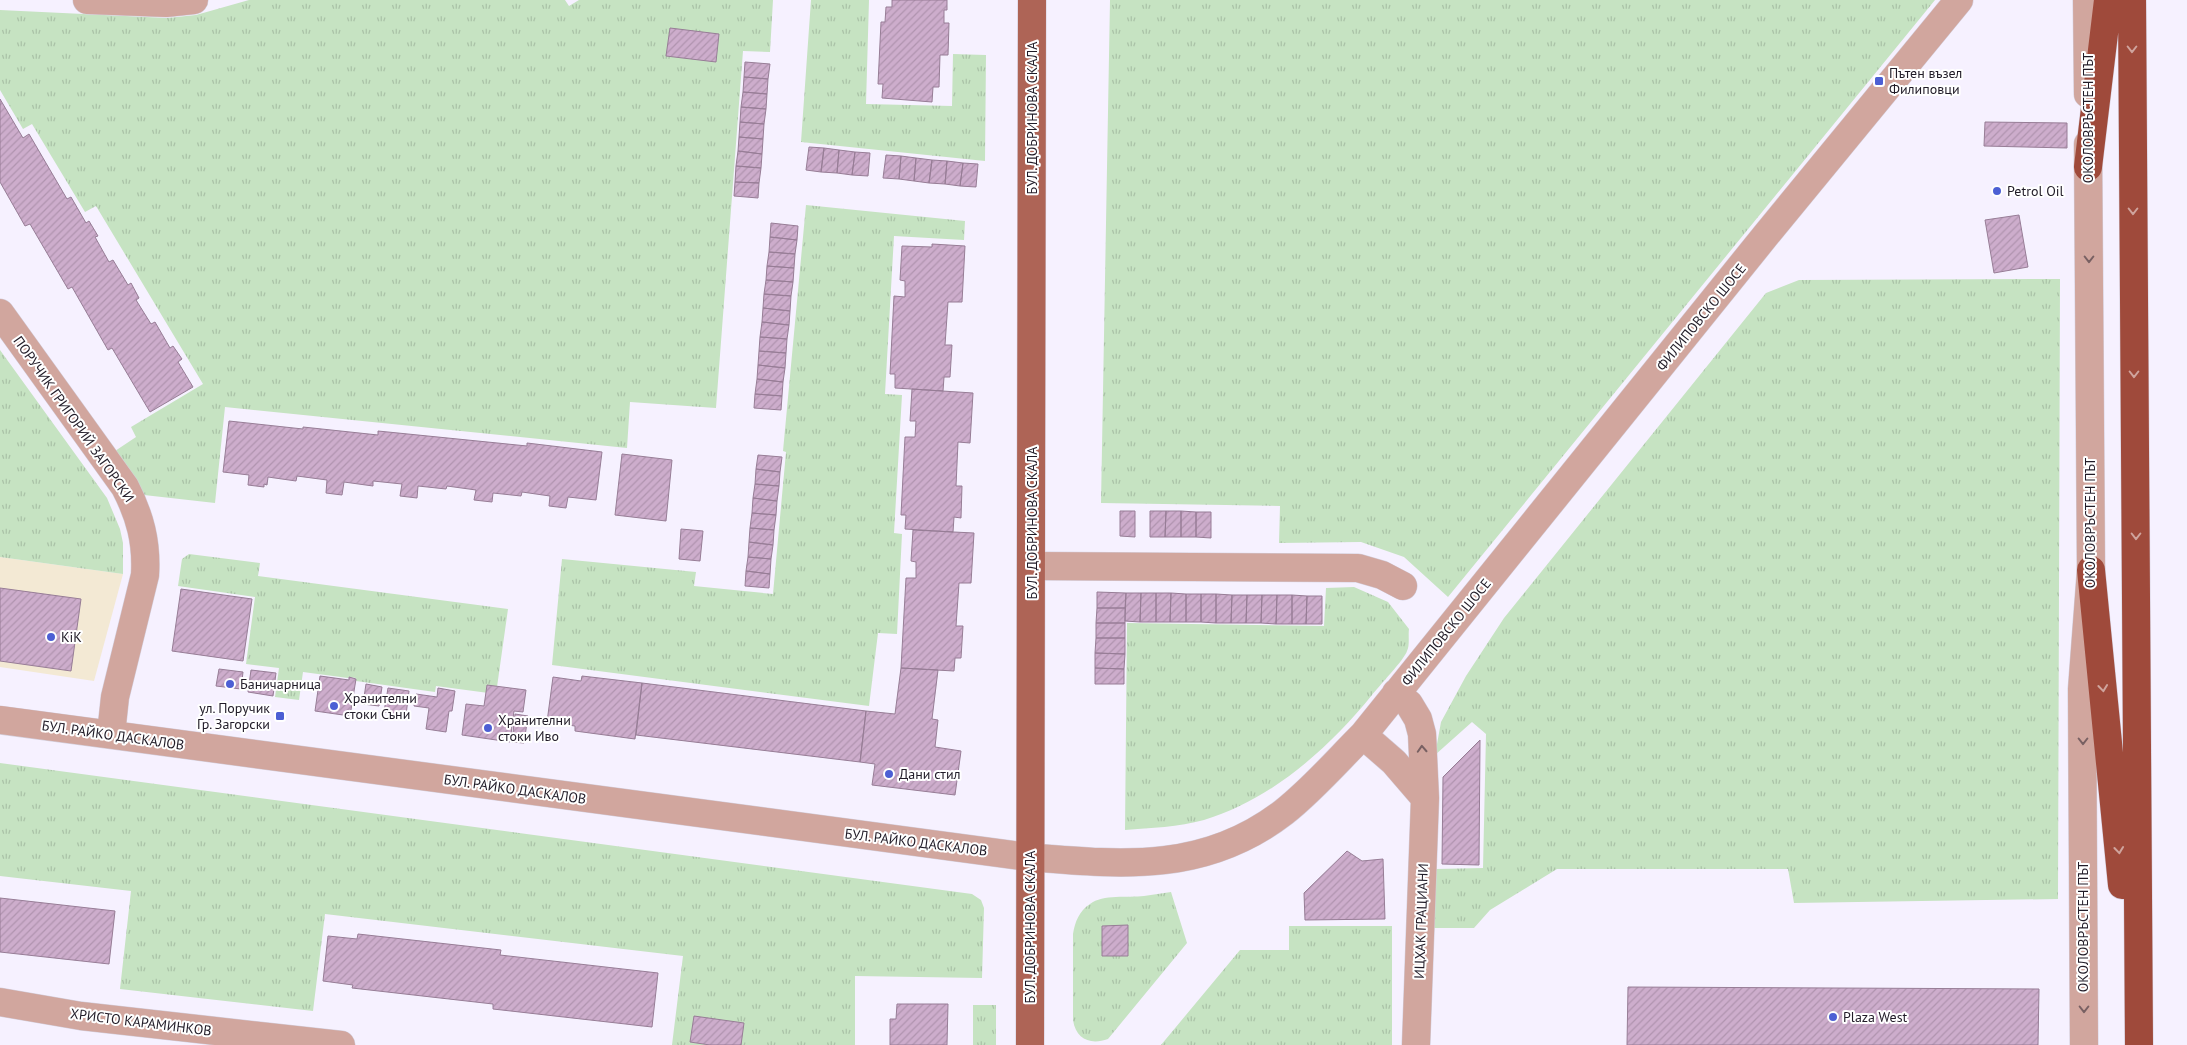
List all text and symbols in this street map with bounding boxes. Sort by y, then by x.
street label: БУЛ. ДОБРИНОВА СКАЛА [1023,41,1041,194]
one-way arrow [2127,45,2137,53]
street label: ОКОЛОВРЪСТЕН ПЪТ [2079,52,2097,183]
place label: Пътен възел Филиповци [1889,64,1962,98]
marker: Пътен възел Филиповци [1873,75,1885,87]
place label: Petrol Oil [2007,182,2064,200]
marker: Petrol Oil [1991,185,2003,197]
one-way arrow [2128,208,2138,215]
one-way arrow [2084,255,2094,263]
street label: ФИЛИПОВСКО ШОСЕ [1652,260,1750,374]
street label: ПОРУЧИК ГРИГОРИЙ ЗАГОРСКИ [10,332,138,506]
one-way arrow [2129,370,2140,378]
street label: БУЛ. ДОБРИНОВА СКАЛА [1023,446,1041,599]
street label: ОКОЛОВРЪСТЕН ПЪТ [2081,457,2099,588]
one-way arrow [2130,532,2141,540]
street label: ФИЛИПОВСКО ШОСЕ [1397,575,1495,689]
place label: KiK [61,628,82,646]
marker: KiK [45,631,57,643]
place label: Баничарница [240,675,321,693]
marker: Баничарница [224,678,236,690]
one-way arrow [2097,685,2108,693]
place label: Хранителни стоки Съни [344,689,417,723]
place label: ул. Поручик Гр. Загорски [197,699,270,733]
marker: Хранителни стоки Съни [328,700,340,712]
marker: ул. Поручик Гр. Загорски [274,710,286,722]
place label: Хранителни стоки Иво [498,711,571,745]
street label: БУЛ. РАЙКО ДАСКАЛОВ [41,716,185,754]
marker: Хранителни стоки Иво [482,722,494,734]
one-way arrow [2077,737,2088,745]
one-way arrow [1417,745,1428,753]
place label: Дани стил [899,765,961,783]
marker: Дани стил [883,768,895,780]
street label: БУЛ. РАЙКО ДАСКАЛОВ [443,770,587,808]
street label: БУЛ. РАЙКО ДАСКАЛОВ [844,824,988,860]
one-way arrow [2113,846,2124,854]
street label: БУЛ. ДОБРИНОВА СКАЛА [1021,850,1039,1003]
street label: ОКОЛОВРЪСТЕН ПЪТ [2074,861,2092,992]
street label: ИЦХАК ГРАЦИАНИ [1410,863,1432,979]
street label: ХРИСТО КАРАМИНКОВ [69,1004,213,1040]
one-way arrow [2079,1005,2089,1013]
place label: Plaza West [1843,1008,1908,1026]
marker: Plaza West [1827,1011,1839,1023]

